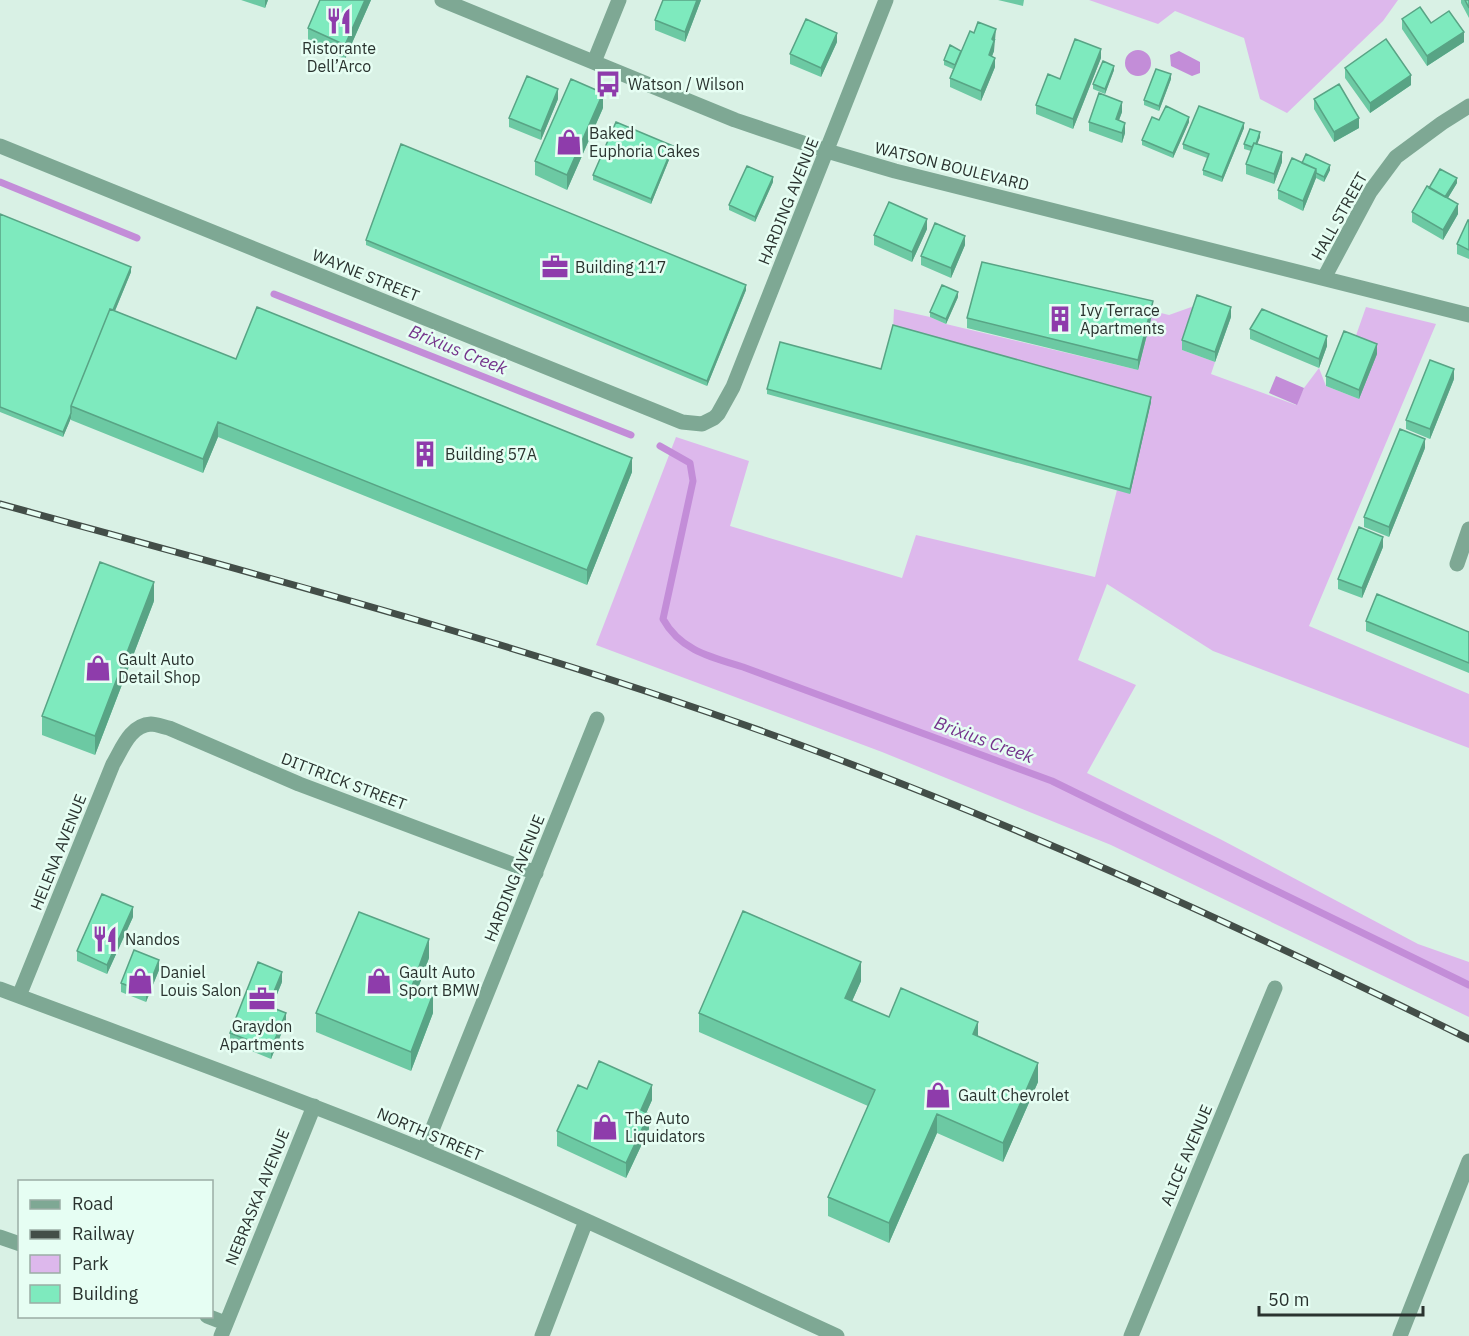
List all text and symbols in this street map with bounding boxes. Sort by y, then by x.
restaurant icon: Ristorante Dell’Arco [324,6,354,36]
place label: Ristorante Dell’Arco [302,38,376,76]
bus stop icon: Watson / Wilson [593,69,623,99]
place label: Watson / Wilson [628,74,744,94]
place label: Baked Euphoria Cakes [589,123,700,161]
shop icon: Baked Euphoria Cakes [554,127,584,157]
street label: HARDING AVENUE [753,135,823,267]
street label: WATSON BOULEVARD [873,137,1031,195]
street label: HALL STREET [1307,168,1371,264]
street label: WAYNE STREET [310,244,422,306]
office icon: Building 117 [540,252,570,282]
place label: Building 117 [575,257,666,277]
place label: Ivy Terrace Apartments [1080,300,1165,338]
building icon: Ivy Terrace Apartments [1045,304,1075,334]
water label: Brixius Creek [406,319,511,380]
building icon: Building 57A [410,439,440,469]
place label: Building 57A [445,444,537,464]
place label: Gault Auto Detail Shop [118,649,200,687]
shop icon: Gault Auto Detail Shop [83,653,113,683]
water label: Brixius Creek [931,711,1038,768]
street label: DITTRICK STREET [279,748,409,814]
street label: HELENA AVENUE [26,791,90,913]
street label: HARDING AVENUE [479,812,549,944]
restaurant icon: Nandos [90,924,120,954]
place label: Nandos [125,929,180,949]
place label: Daniel Louis Salon [160,962,242,1000]
place label: Gault Auto Sport BMW [399,962,480,1000]
shop icon: Daniel Louis Salon [125,966,155,996]
shop icon: Gault Auto Sport BMW [364,966,394,996]
office icon: Graydon Apartments [247,984,277,1014]
place label: Graydon Apartments [220,1016,304,1054]
shop icon: Gault Chevrolet [923,1080,953,1110]
place label: Gault Chevrolet [958,1085,1069,1105]
street label: ALICE AVENUE [1156,1101,1216,1209]
street label: NORTH STREET [374,1103,486,1165]
place label: The Auto Liquidators [625,1108,705,1146]
shop icon: The Auto Liquidators [590,1112,620,1142]
street label: NEBRASKA AVENUE [221,1126,293,1268]
legend [18,1180,213,1318]
text: Road [72,1192,113,1215]
text: Railway [72,1222,134,1245]
text: Park [72,1252,109,1275]
scale bar [1259,1279,1422,1317]
text: Building [72,1282,139,1305]
text: 50 m [1268,1288,1310,1311]

